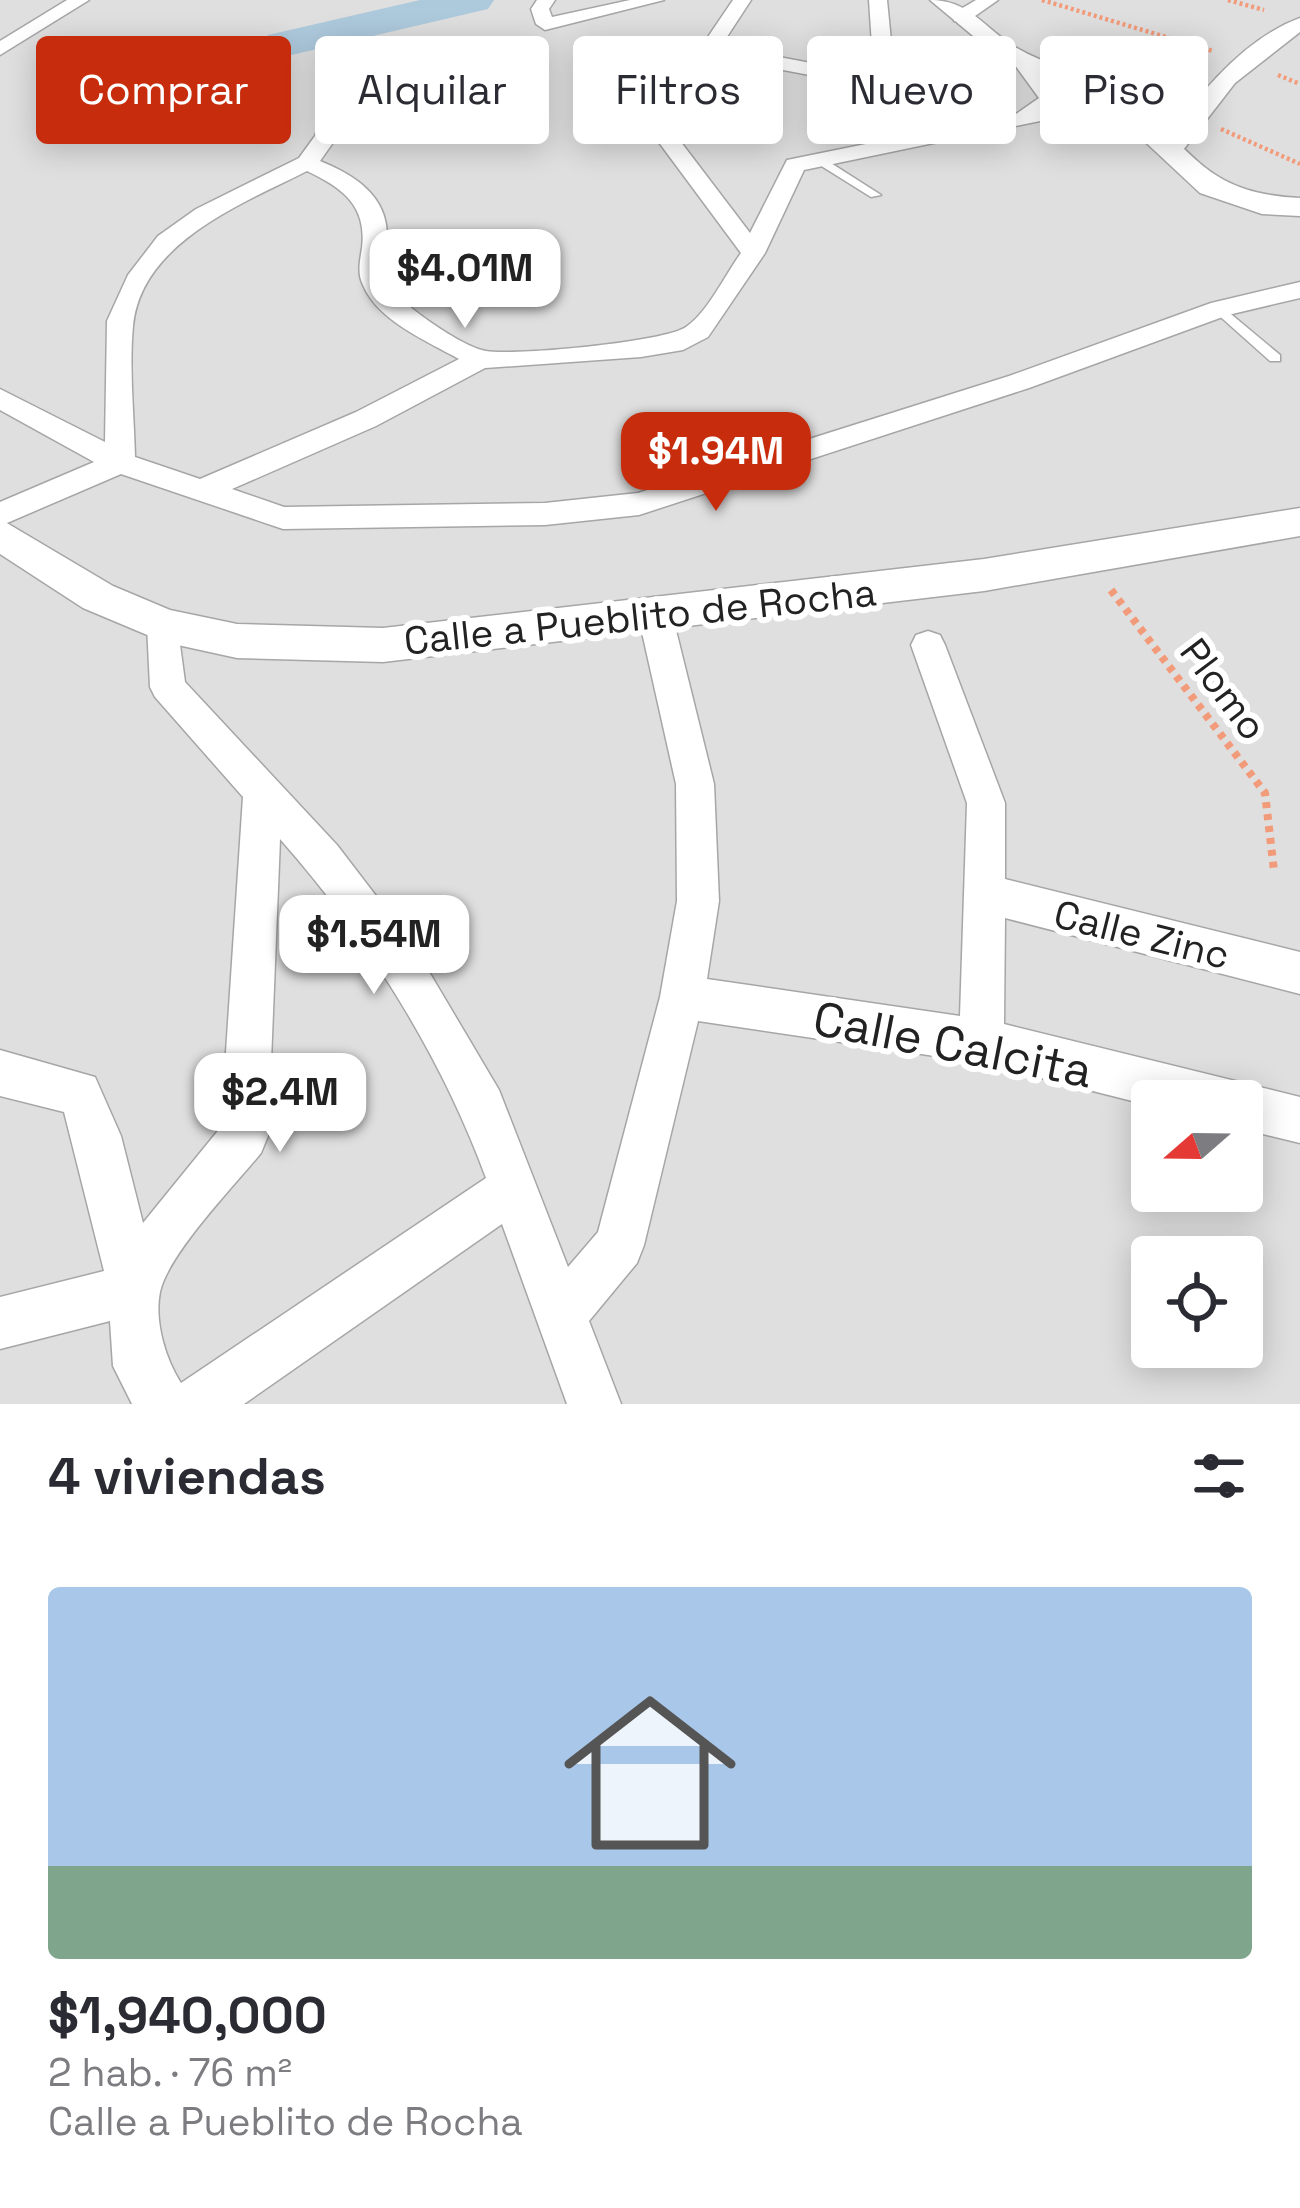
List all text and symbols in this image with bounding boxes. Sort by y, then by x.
chip: Comprar [36,36,291,144]
chip: Alquilar [315,36,549,144]
chip: Filtros [573,36,783,144]
chip: Nuevo [807,36,1016,144]
chip: Piso [1040,36,1208,144]
pin: $4.01M [367,229,563,331]
text: $4.01M [397,243,533,292]
pin: $1.94M [618,412,814,514]
text: $1.94M [648,426,784,475]
street label: Calle a Pueblito de Rocha [401,567,879,666]
street label: Plomo [1170,629,1278,750]
street label: Calle Zinc [1049,889,1235,980]
pin: $1.54M [276,895,472,997]
text: $1.54M [306,909,442,958]
street label: Calle Calcita [808,988,1098,1101]
pin: $2.4M [196,1053,364,1155]
text: $2.4M [221,1067,339,1116]
north arrow [1131,1080,1263,1212]
map controls [1131,1080,1263,1368]
button: locate [1131,1236,1263,1368]
icon: filters [1186,1443,1252,1509]
text: 4 viviendas [48,1444,326,1509]
icon: home [542,1665,758,1881]
text: $1,940,000 [48,1983,327,2048]
text: 2 hab. · 76 m² [48,2048,292,2097]
text: Calle a Pueblito de Rocha [48,2097,523,2146]

